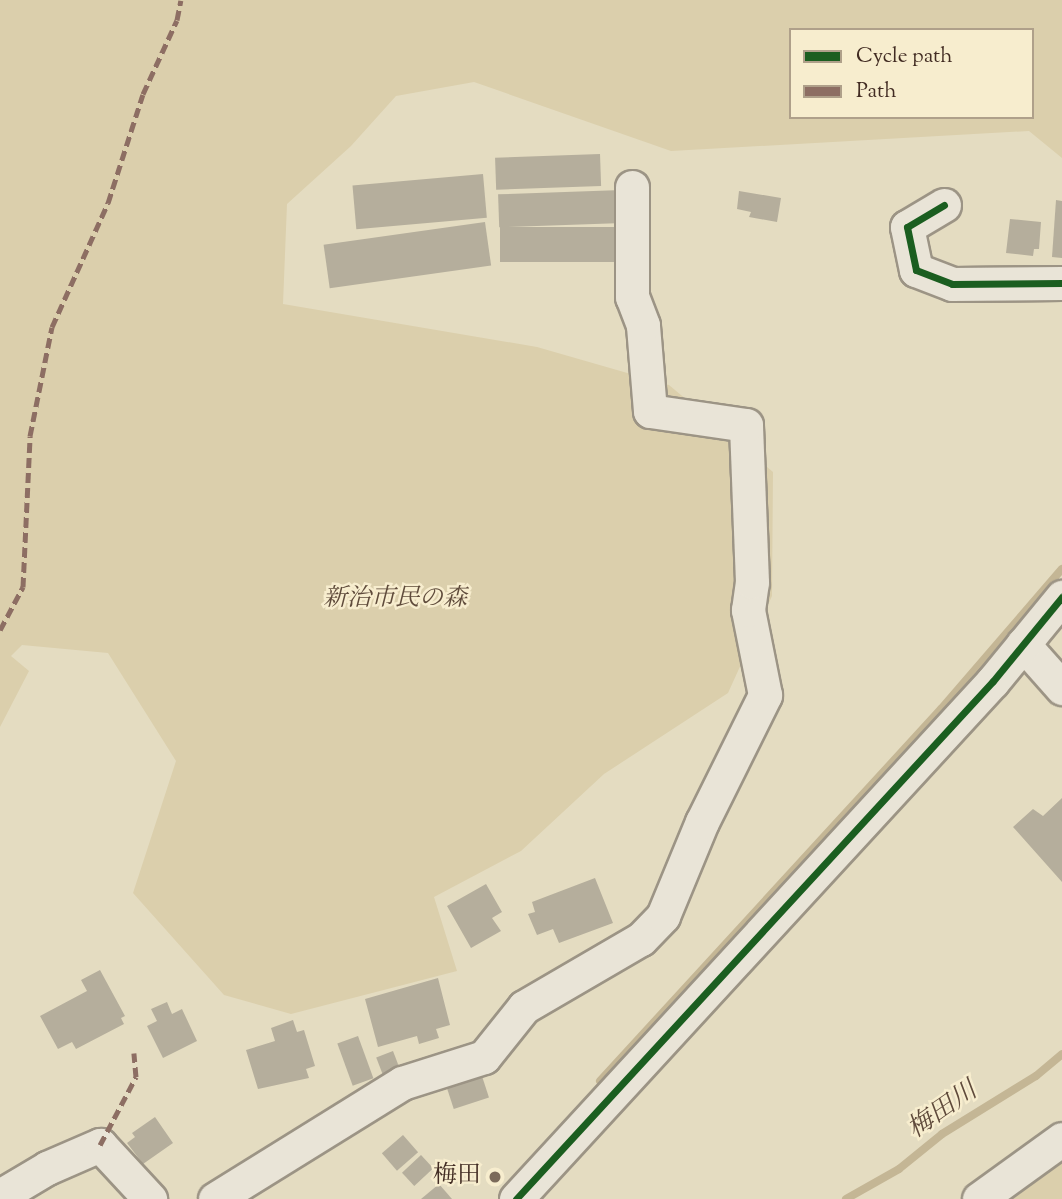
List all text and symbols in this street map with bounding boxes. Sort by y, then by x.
legend [789,28,1034,119]
text: Cycle path [856,42,953,72]
text: Path [856,77,897,107]
park label: 新治市民の森 [323,586,467,614]
water label: 梅田川 [902,1076,984,1146]
place label: 梅田 [433,1163,481,1191]
marker: 梅田 [487,1169,503,1185]

